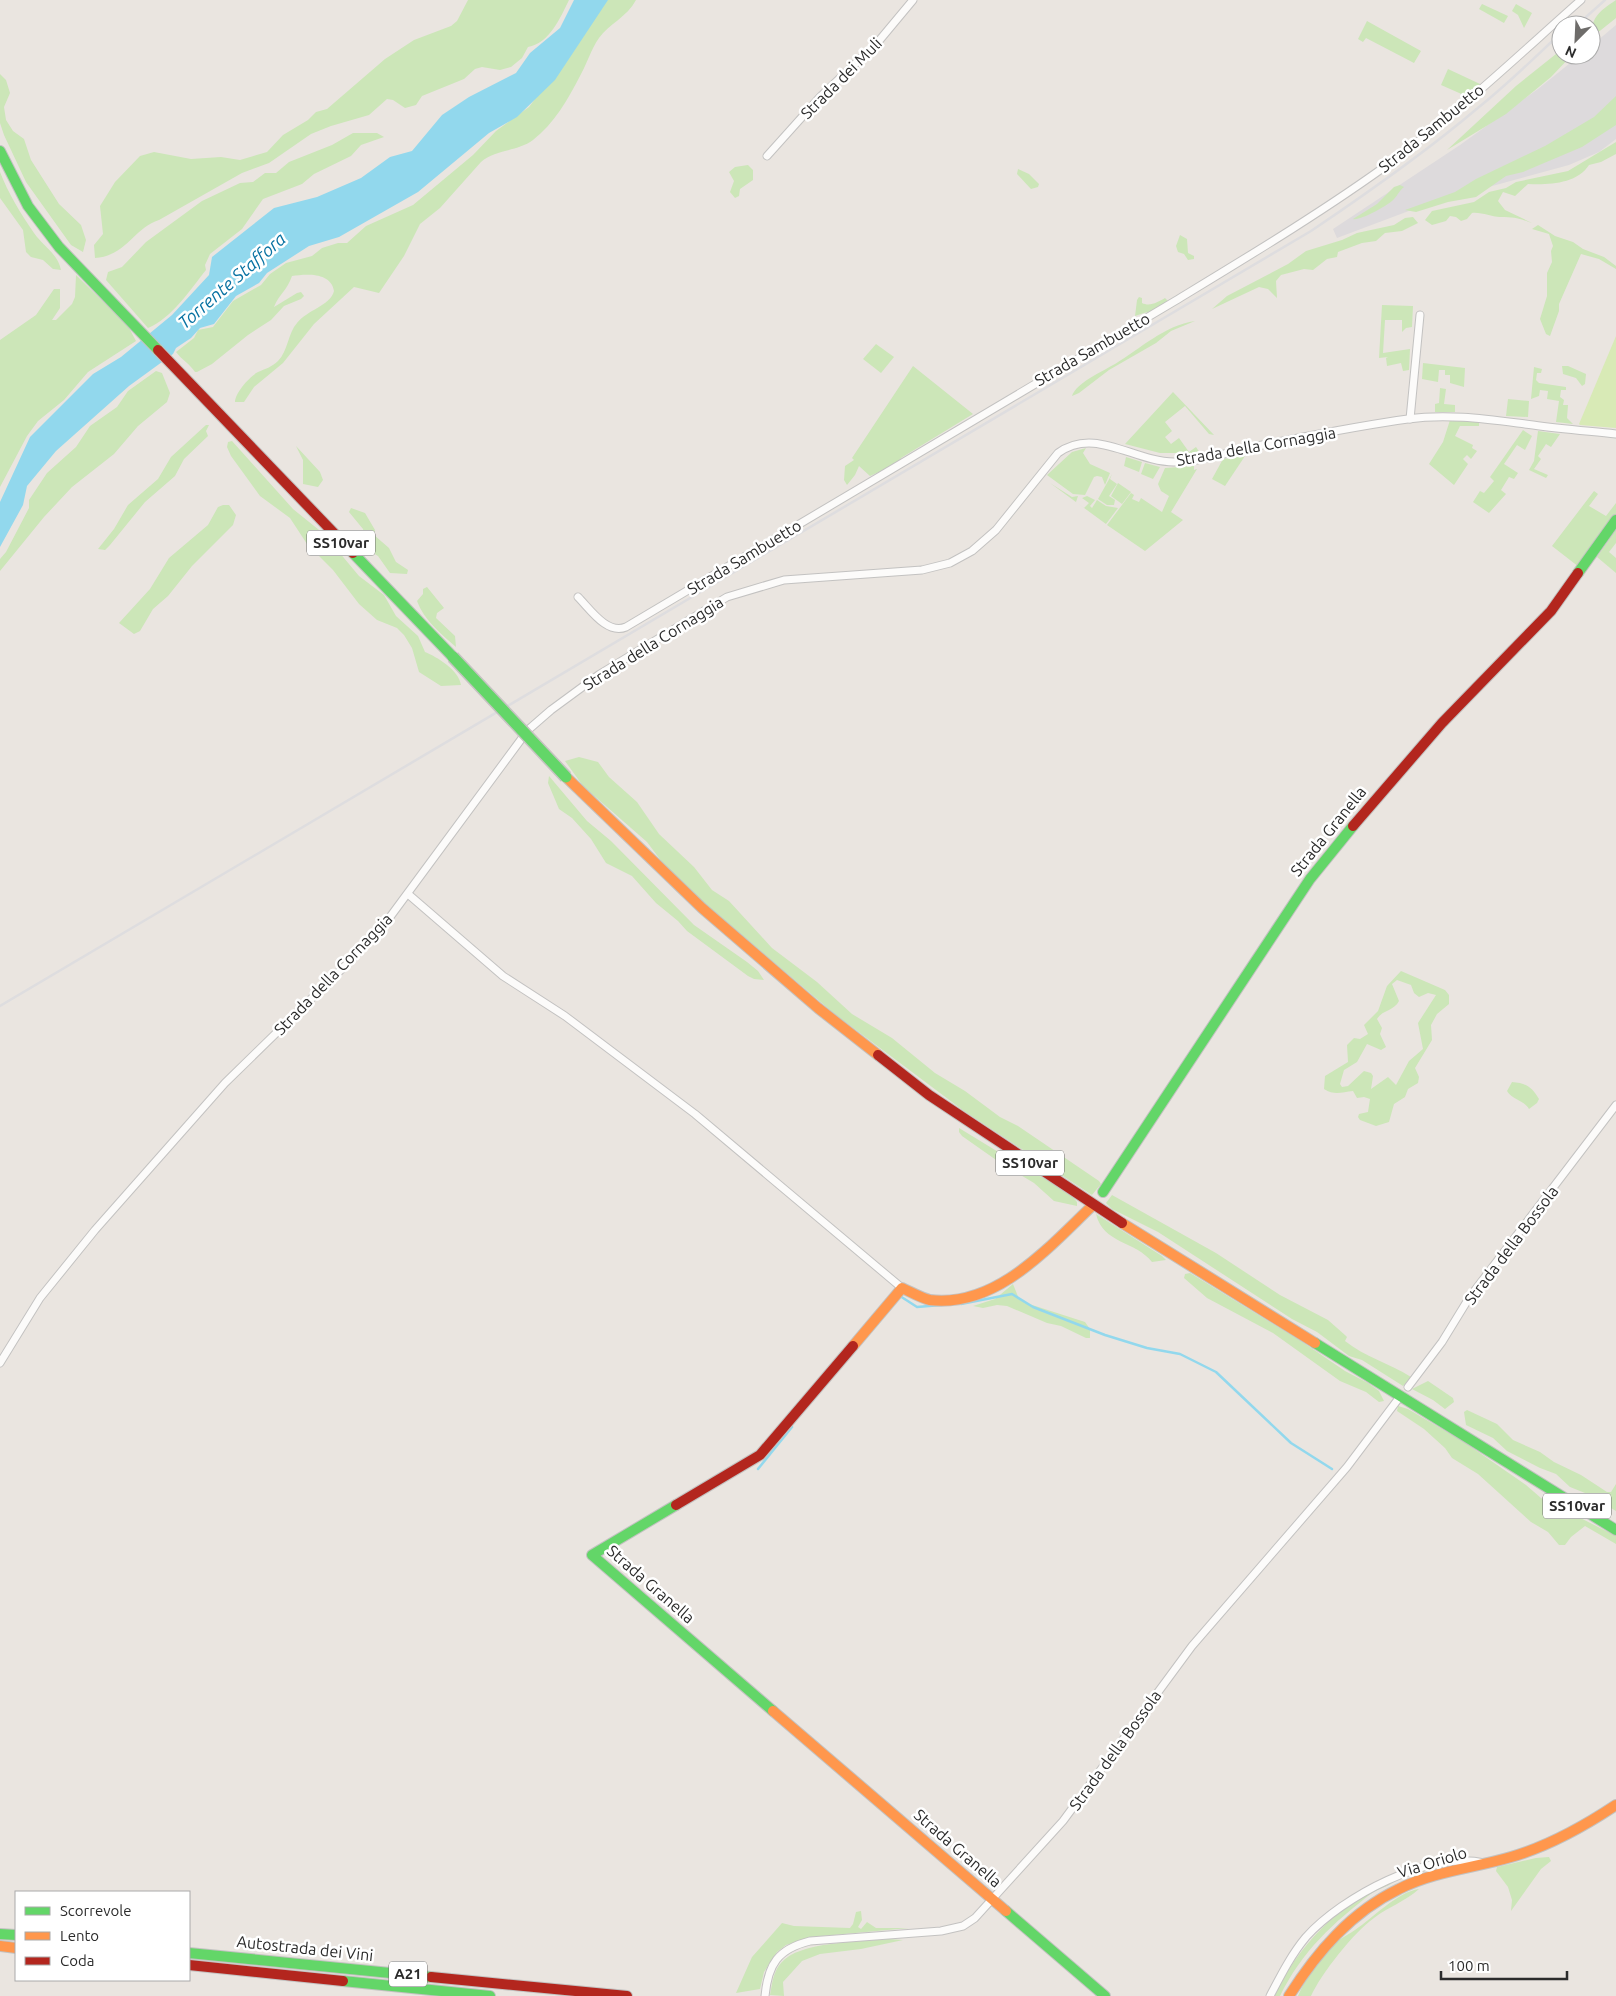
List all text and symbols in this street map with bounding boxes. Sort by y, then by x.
north arrow [1551,15,1601,65]
street label: Strada dei Muli [797,34,885,122]
text: N [1563,42,1579,61]
street label: Strada Sambuetto [1375,80,1487,176]
water label: Torrente Staffora [174,228,290,333]
street label: Strada Sambuetto [1031,309,1153,389]
street label: Strada della Cornaggia [1175,423,1337,469]
street label: Strada Sambuetto [684,516,804,598]
road number: SS10var [307,530,375,556]
street label: Strada della Cornaggia [580,593,726,693]
street label: Strada Granella [1286,783,1370,879]
street label: Strada della Cornaggia [270,910,396,1038]
road number: SS10var [996,1150,1064,1176]
street label: Strada della Bossola [1461,1182,1561,1308]
road number: SS10var [1543,1494,1611,1518]
street label: Strada Granella [604,1541,698,1627]
street label: Strada della Bossola [1065,1686,1165,1814]
street label: Strada Granella [911,1805,1005,1891]
street label: Via Oriolo [1395,1843,1469,1881]
legend [15,1891,190,1981]
text: Scorrevole [60,1902,131,1919]
text: Lento [60,1927,99,1944]
street label: Autostrada dei Vini [236,1932,374,1964]
scale bar [1441,1948,1567,1980]
text: Coda [60,1952,94,1969]
text: 100 m [1448,1957,1490,1974]
road number: A21 [389,1962,427,1986]

